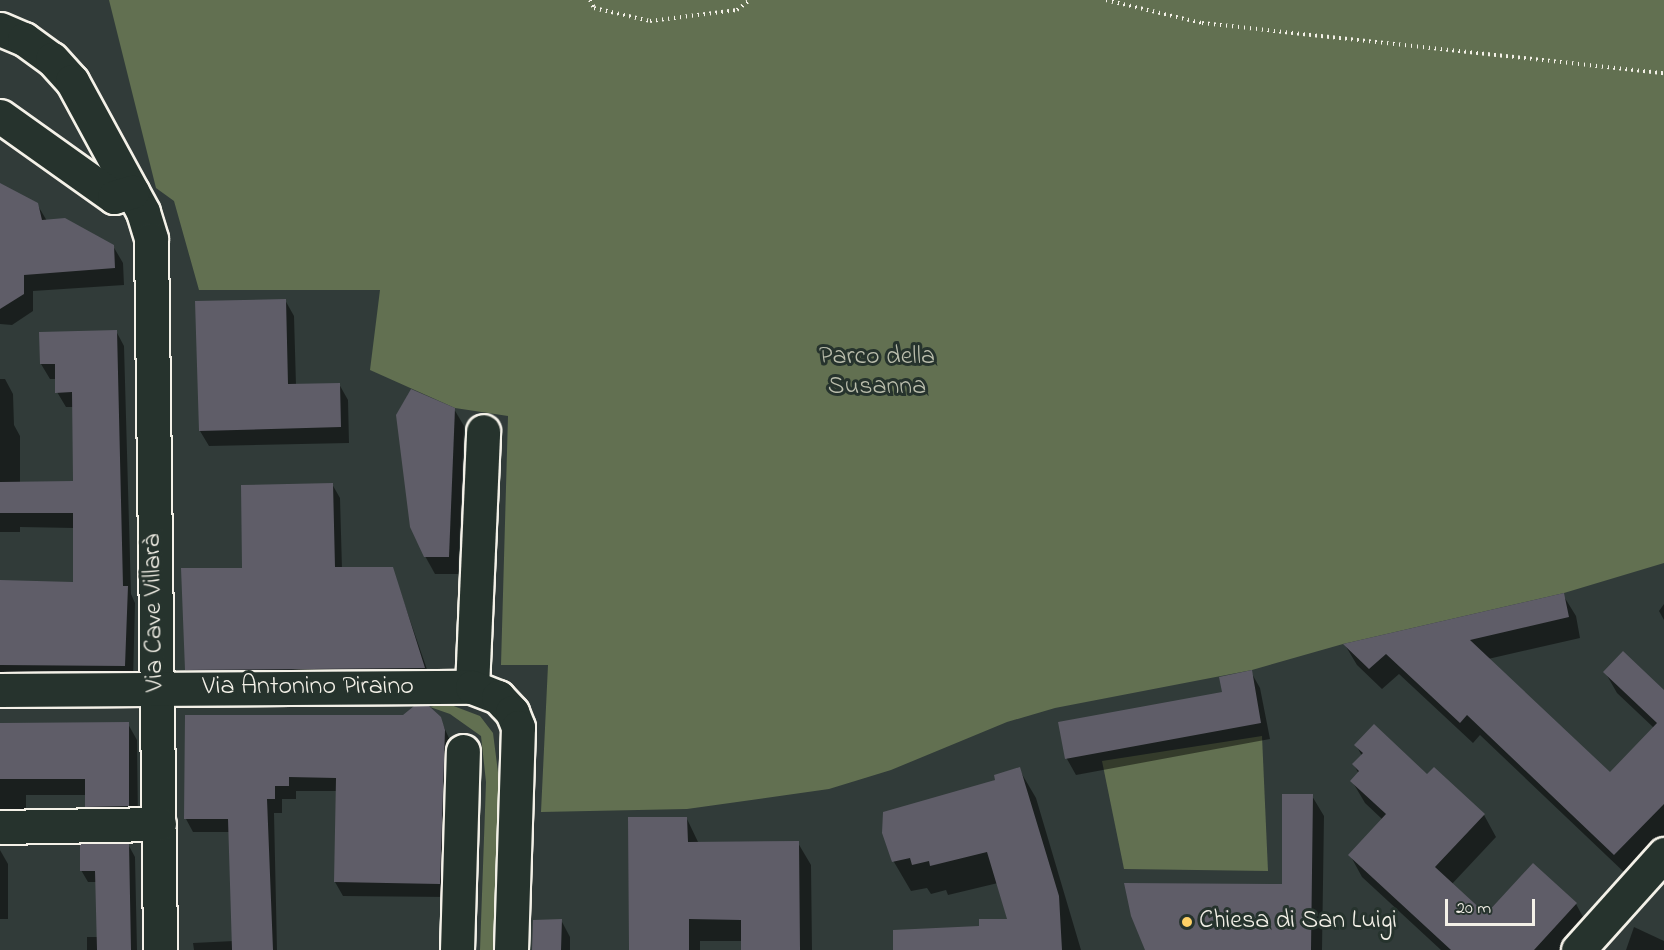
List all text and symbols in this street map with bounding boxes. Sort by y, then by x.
park label: Parco della Susanna [819,342,935,404]
street label: Via Cave Villarà [138,534,172,692]
street label: Via Antonino Piraino [202,672,414,704]
scale bar [1448,887,1538,925]
text: 20 m [1456,896,1491,922]
place label: Chiesa di San Luigi [1199,906,1397,938]
marker: Chiesa di San Luigi [1180,915,1194,929]

